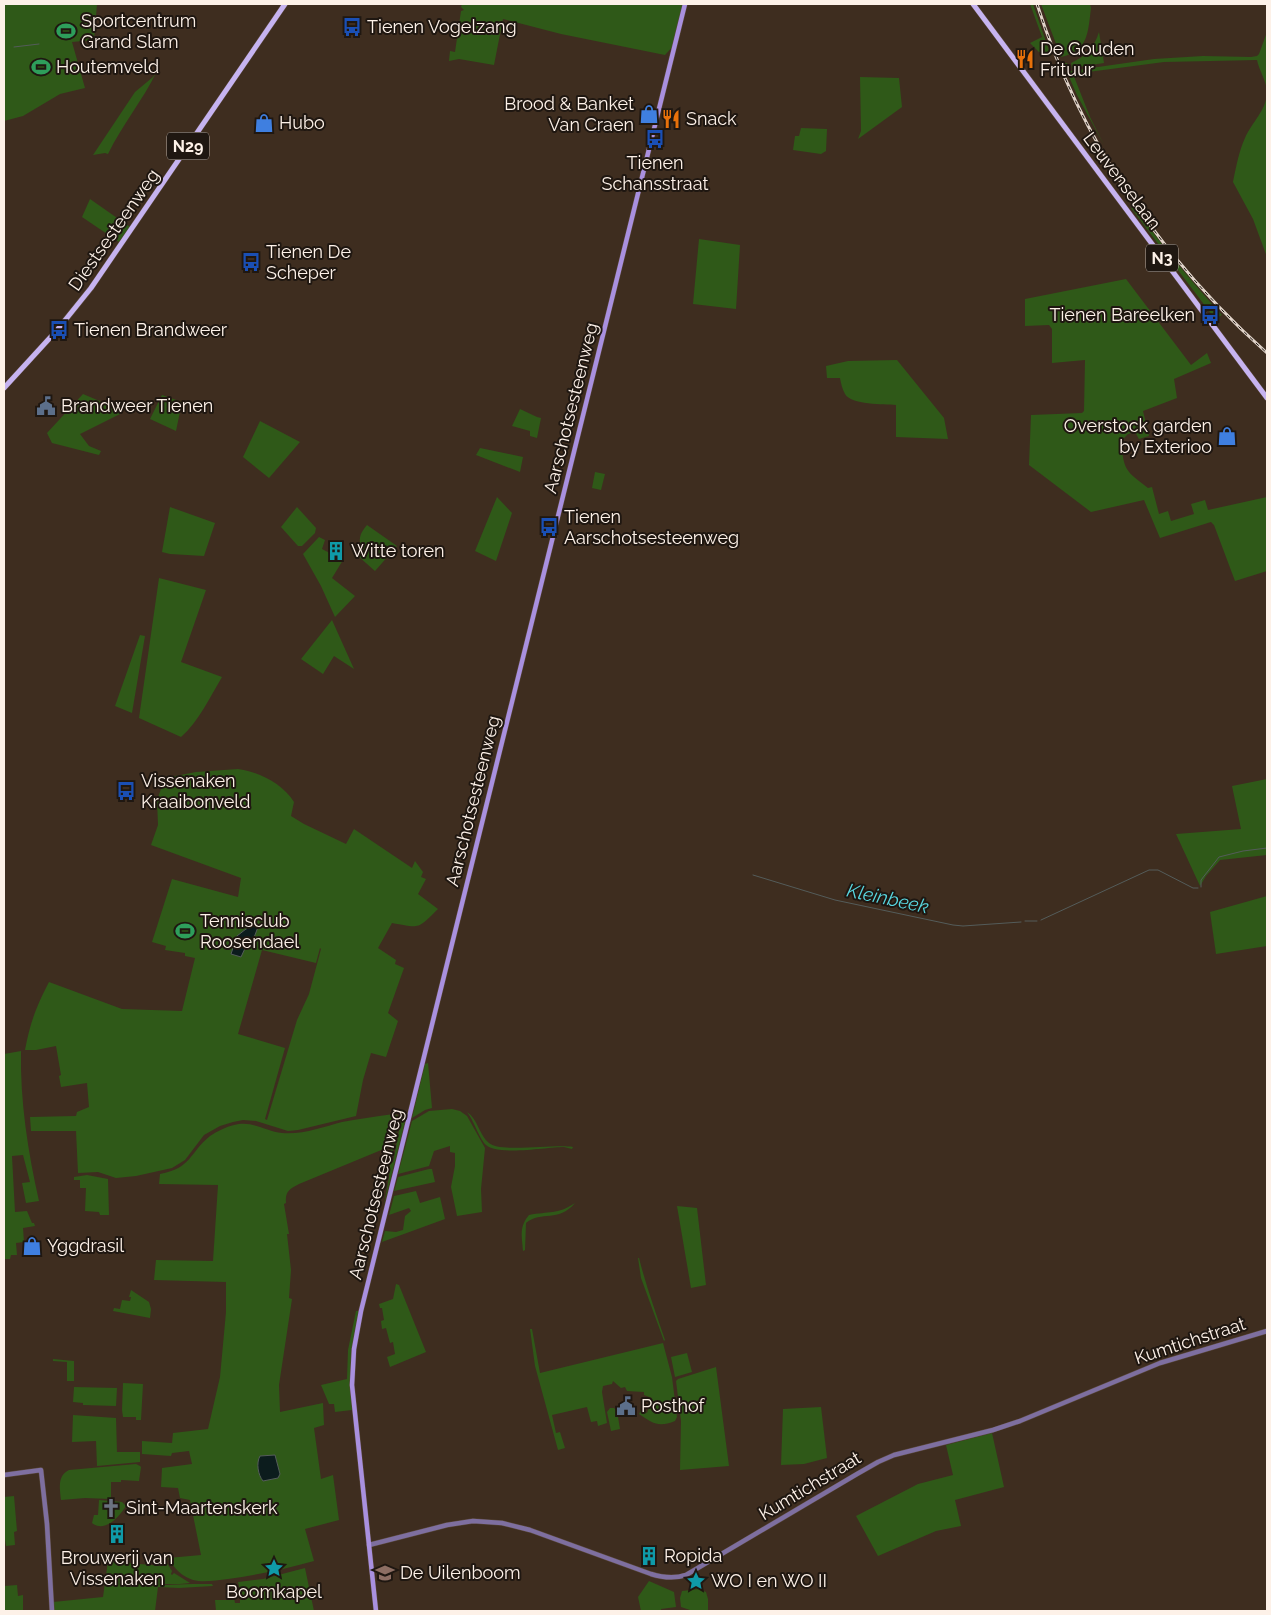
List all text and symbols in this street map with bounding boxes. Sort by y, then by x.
place label: Sportcentrum Grand Slam [81,10,196,52]
bus stop icon: Tienen Vogelzang [341,16,363,38]
place label: Tienen Vogelzang [367,16,517,37]
sports icon: Sportcentrum Grand Slam [55,20,77,42]
place label: De Gouden Frituur [1040,38,1135,80]
restaurant icon: De Gouden Frituur [1014,48,1036,70]
sports icon: Houtemveld [30,56,52,78]
place label: Houtemveld [56,56,159,77]
place label: Brood & Banket Van Craen [504,93,634,135]
shop icon: Brood & Banket Van Craen [638,103,660,125]
restaurant icon: Snack [660,108,682,130]
place label: Snack [686,108,737,129]
shop icon: Hubo [253,112,275,134]
place label: Hubo [279,112,325,133]
bus stop icon: Tienen Schansstraat [644,128,666,150]
street label: Leuvenselaan [1079,128,1166,233]
road number: N29 [167,132,209,160]
place label: Tienen Schansstraat [602,152,708,194]
street label: Diestsesteenweg [64,165,163,294]
place label: Tienen De Scheper [266,241,351,283]
road number: N3 [1146,244,1178,272]
bus stop icon: Tienen De Scheper [240,251,262,273]
place label: Tienen Bareelken [1049,304,1195,325]
bus stop icon: Tienen Bareelken [1199,304,1221,326]
bus stop icon: Tienen Brandweer [48,319,70,341]
place label: Tienen Brandweer [74,319,228,340]
street label: Aarschotsesteenweg [539,320,602,495]
public building icon: Brandweer Tienen [35,395,57,417]
place label: Brandweer Tienen [61,395,213,416]
place label: Overstock garden by Exterioo [1064,415,1212,457]
shop icon: Overstock garden by Exterioo [1216,425,1238,447]
place label: Tienen Aarschotsesteenweg [564,506,739,548]
bus stop icon: Tienen Aarschotsesteenweg [538,516,560,538]
building icon: Witte toren [325,540,347,562]
place label: Witte toren [351,540,444,561]
street label: Aarschotsesteenweg [441,713,504,888]
place label: Vissenaken Kraaibonveld [141,770,250,812]
bus stop icon: Vissenaken Kraaibonveld [115,780,137,802]
water label: Kleinbeek [845,879,931,917]
place label: Tennisclub Roosendael [200,910,299,952]
sports icon: Tennisclub Roosendael [174,920,196,942]
street label: Aarschotsesteenweg [344,1106,407,1281]
shop icon: Yggdrasil [21,1235,43,1257]
place label: Yggdrasil [47,1235,124,1256]
street label: Kumtichstraat [1132,1313,1248,1368]
public building icon: Posthof [615,1395,637,1417]
place label: Posthof [641,1395,706,1416]
street label: Kumtichstraat [755,1447,865,1524]
church icon: Sint-Maartenskerk [100,1497,122,1519]
place label: Sint-Maartenskerk [126,1497,278,1518]
building icon: Brouwerij van Vissenaken [106,1523,128,1545]
building icon: Ropida [638,1545,660,1567]
place label: Ropida [664,1545,722,1566]
place label: Brouwerij van Vissenaken [61,1547,173,1589]
place icon: Boomkapel [263,1557,285,1579]
school or university icon: De Uilenboom [374,1562,396,1584]
place label: De Uilenboom [400,1562,520,1583]
place icon: WO I en WO II [685,1570,707,1592]
place label: WO I en WO II [711,1570,827,1591]
place label: Boomkapel [226,1581,322,1602]

